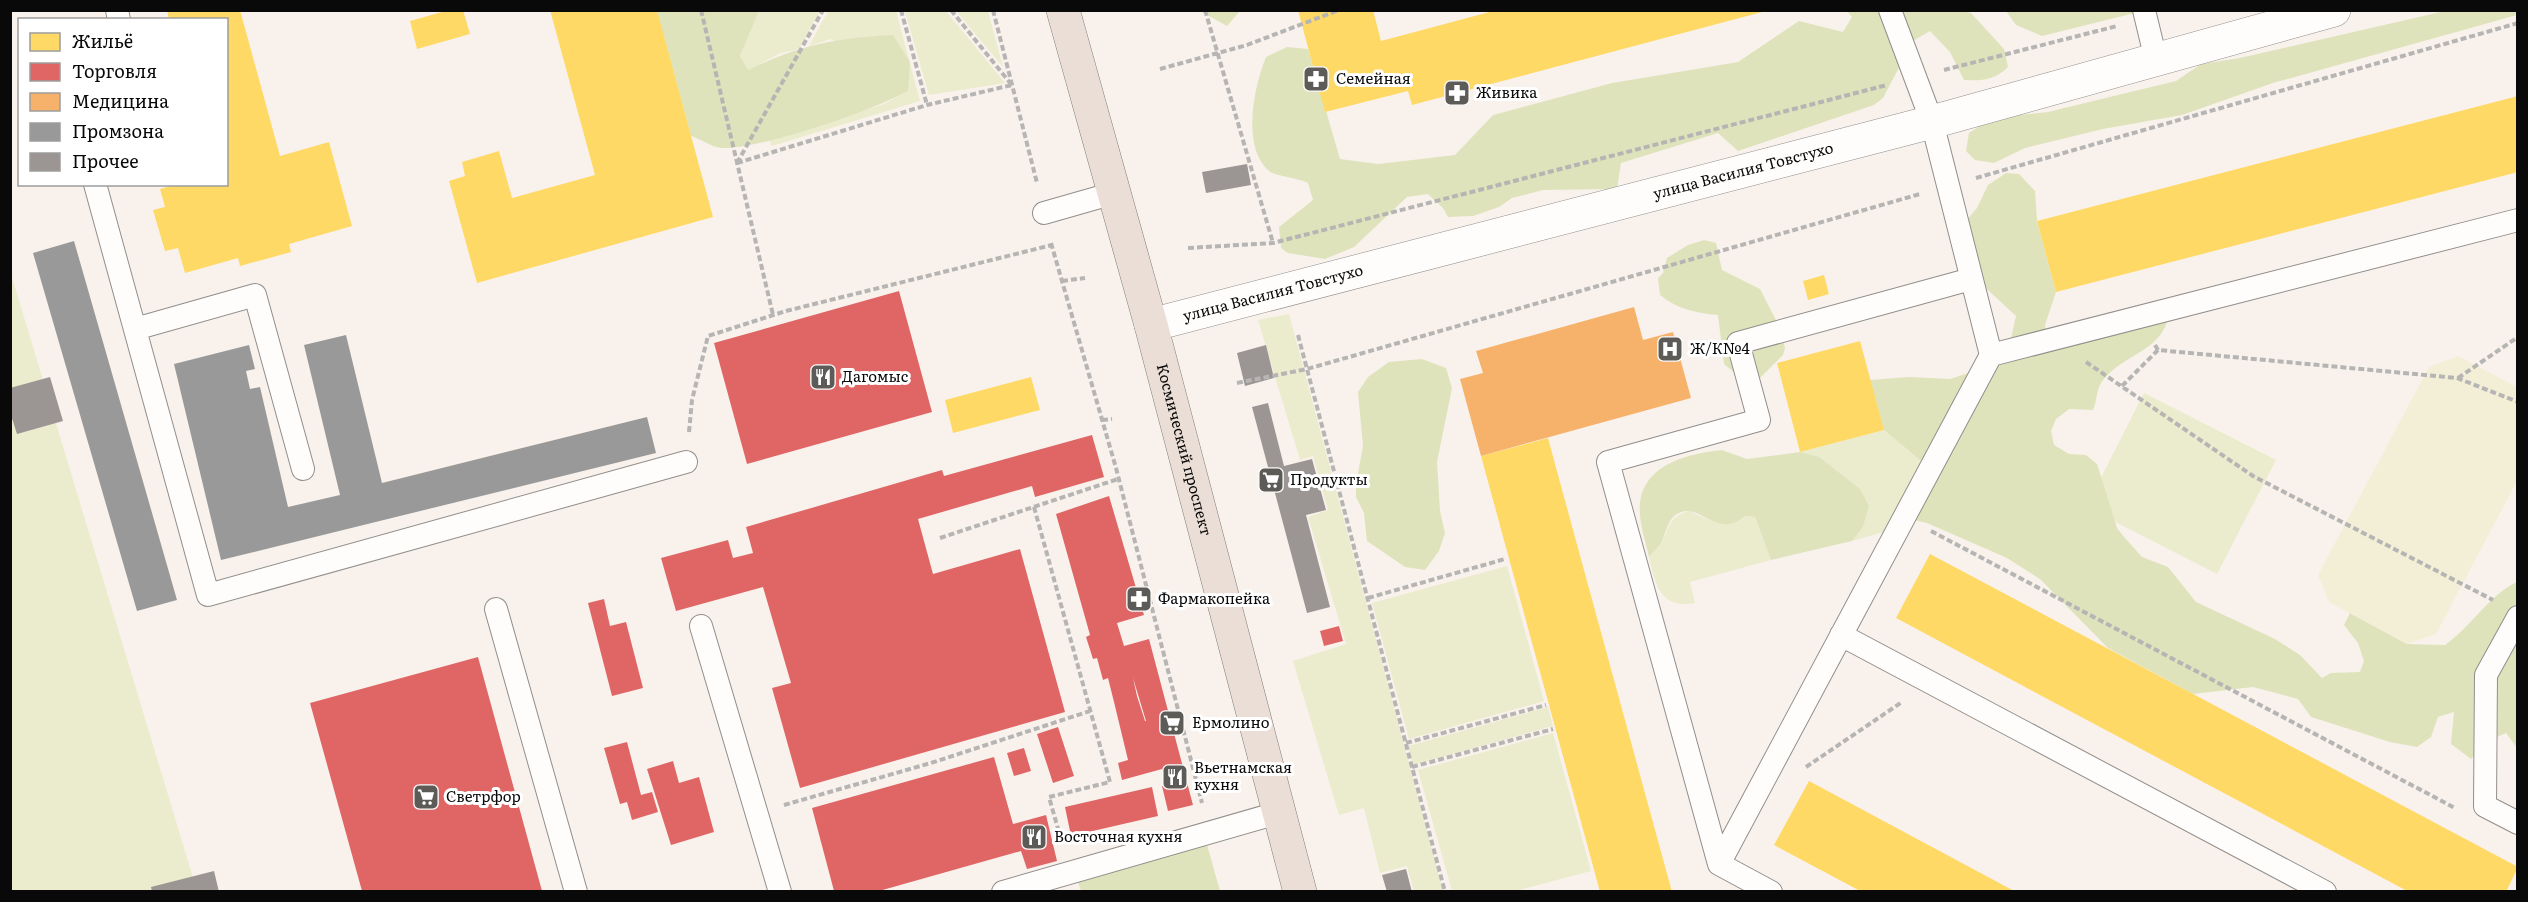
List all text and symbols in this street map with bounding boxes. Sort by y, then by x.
legend [18,18,228,186]
text: Жильё [72,27,133,54]
text: Торговля [72,57,157,84]
pharmacy icon: Семейная [1301,64,1331,94]
place label: Семейная [1336,66,1411,89]
pharmacy icon: Живика [1442,78,1472,108]
place label: Живика [1476,80,1538,103]
text: Медицина [72,87,169,114]
text: Промзона [72,117,164,144]
street label: улица Василия Товстухо [1650,135,1836,204]
text: Прочее [72,147,139,174]
street label: улица Василия Товстухо [1180,257,1365,326]
hospital icon: Ж/К№4 [1655,334,1685,364]
place label: Ж/К№4 [1690,336,1750,359]
street label: Космический проспект [1152,361,1219,538]
restaurant icon: Дагомыс [808,362,838,392]
place label: Дагомыс [842,364,909,387]
supermarket icon: Продукты [1256,465,1286,495]
place label: Продукты [1290,467,1368,490]
pharmacy icon: Фармакопейка [1124,584,1154,614]
place label: Фармакопейка [1158,586,1271,609]
supermarket icon: Ермолино [1157,708,1187,738]
place label: Ермолино [1192,710,1270,733]
place label: Вьетнамская кухня [1194,755,1292,795]
restaurant icon: Вьетнамская кухня [1160,762,1190,792]
supermarket icon: Светрфор [411,782,441,812]
place label: Светрфор [446,784,521,807]
restaurant icon: Восточная кухня [1019,822,1049,852]
place label: Восточная кухня [1054,824,1182,847]

